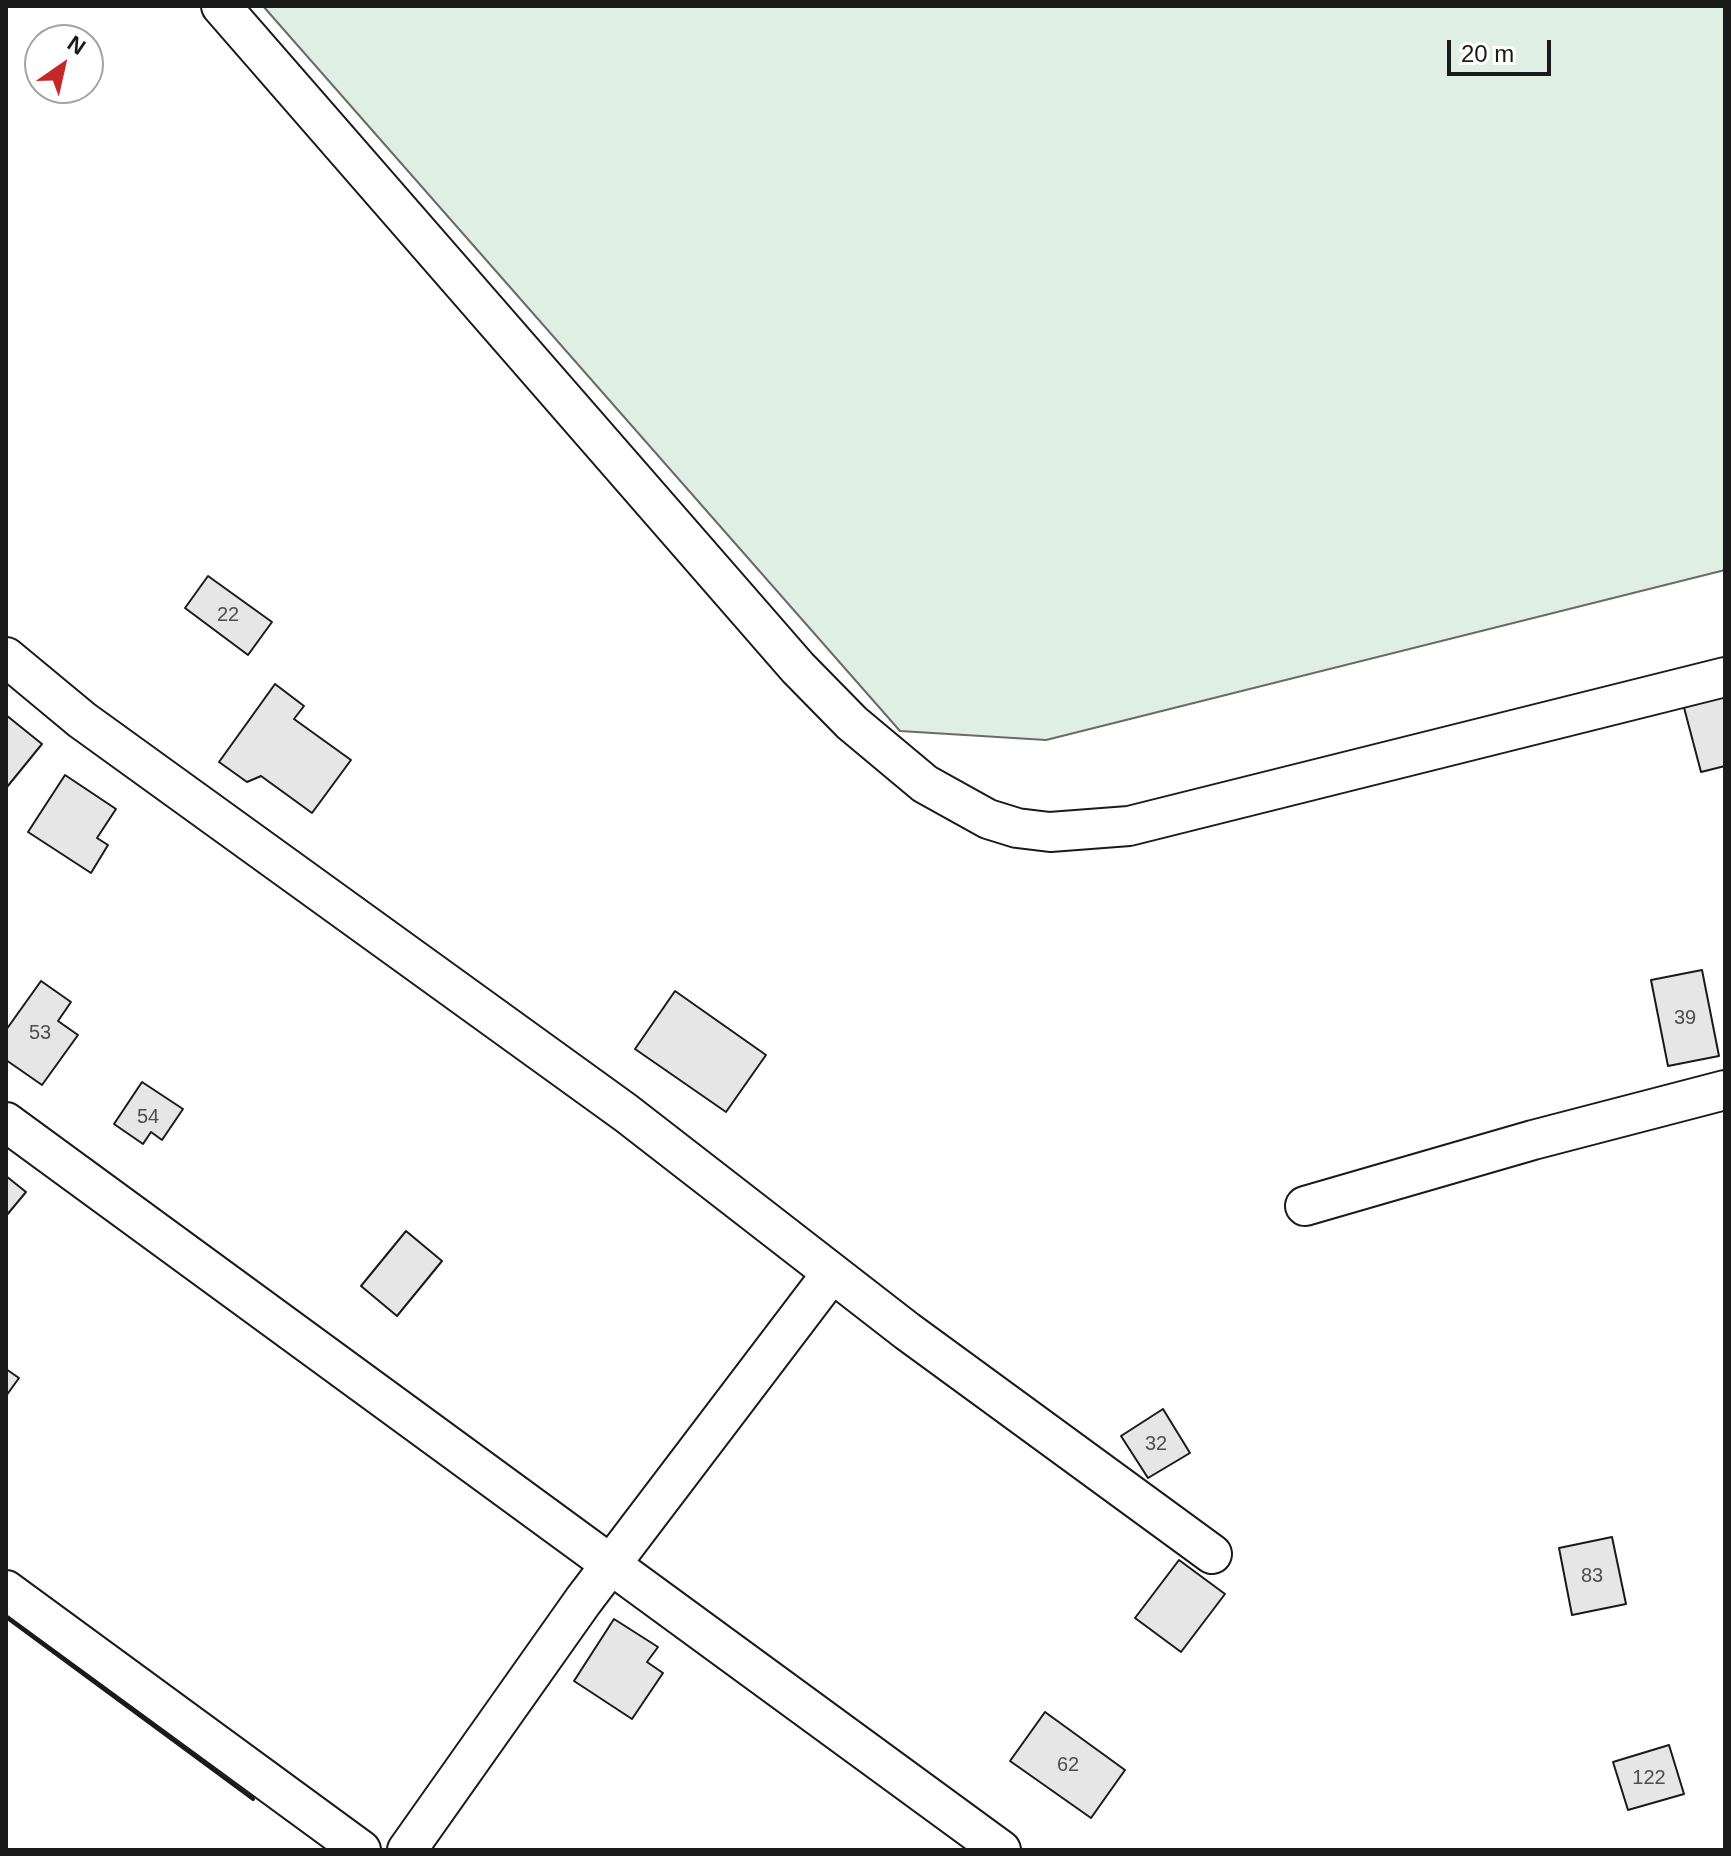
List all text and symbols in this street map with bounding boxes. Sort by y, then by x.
north arrow [24,24,104,104]
scale bar [1451,24,1555,74]
text: N [63,31,90,60]
text: 20 m [1461,40,1514,67]
house number: 22 [217,603,239,627]
house number: 39 [1674,1006,1696,1030]
house number: 53 [29,1021,51,1045]
house number: 54 [137,1105,159,1129]
house number: 32 [1145,1432,1167,1456]
house number: 83 [1581,1564,1603,1588]
house number: 62 [1057,1753,1079,1777]
house number: 122 [1632,1766,1666,1790]

